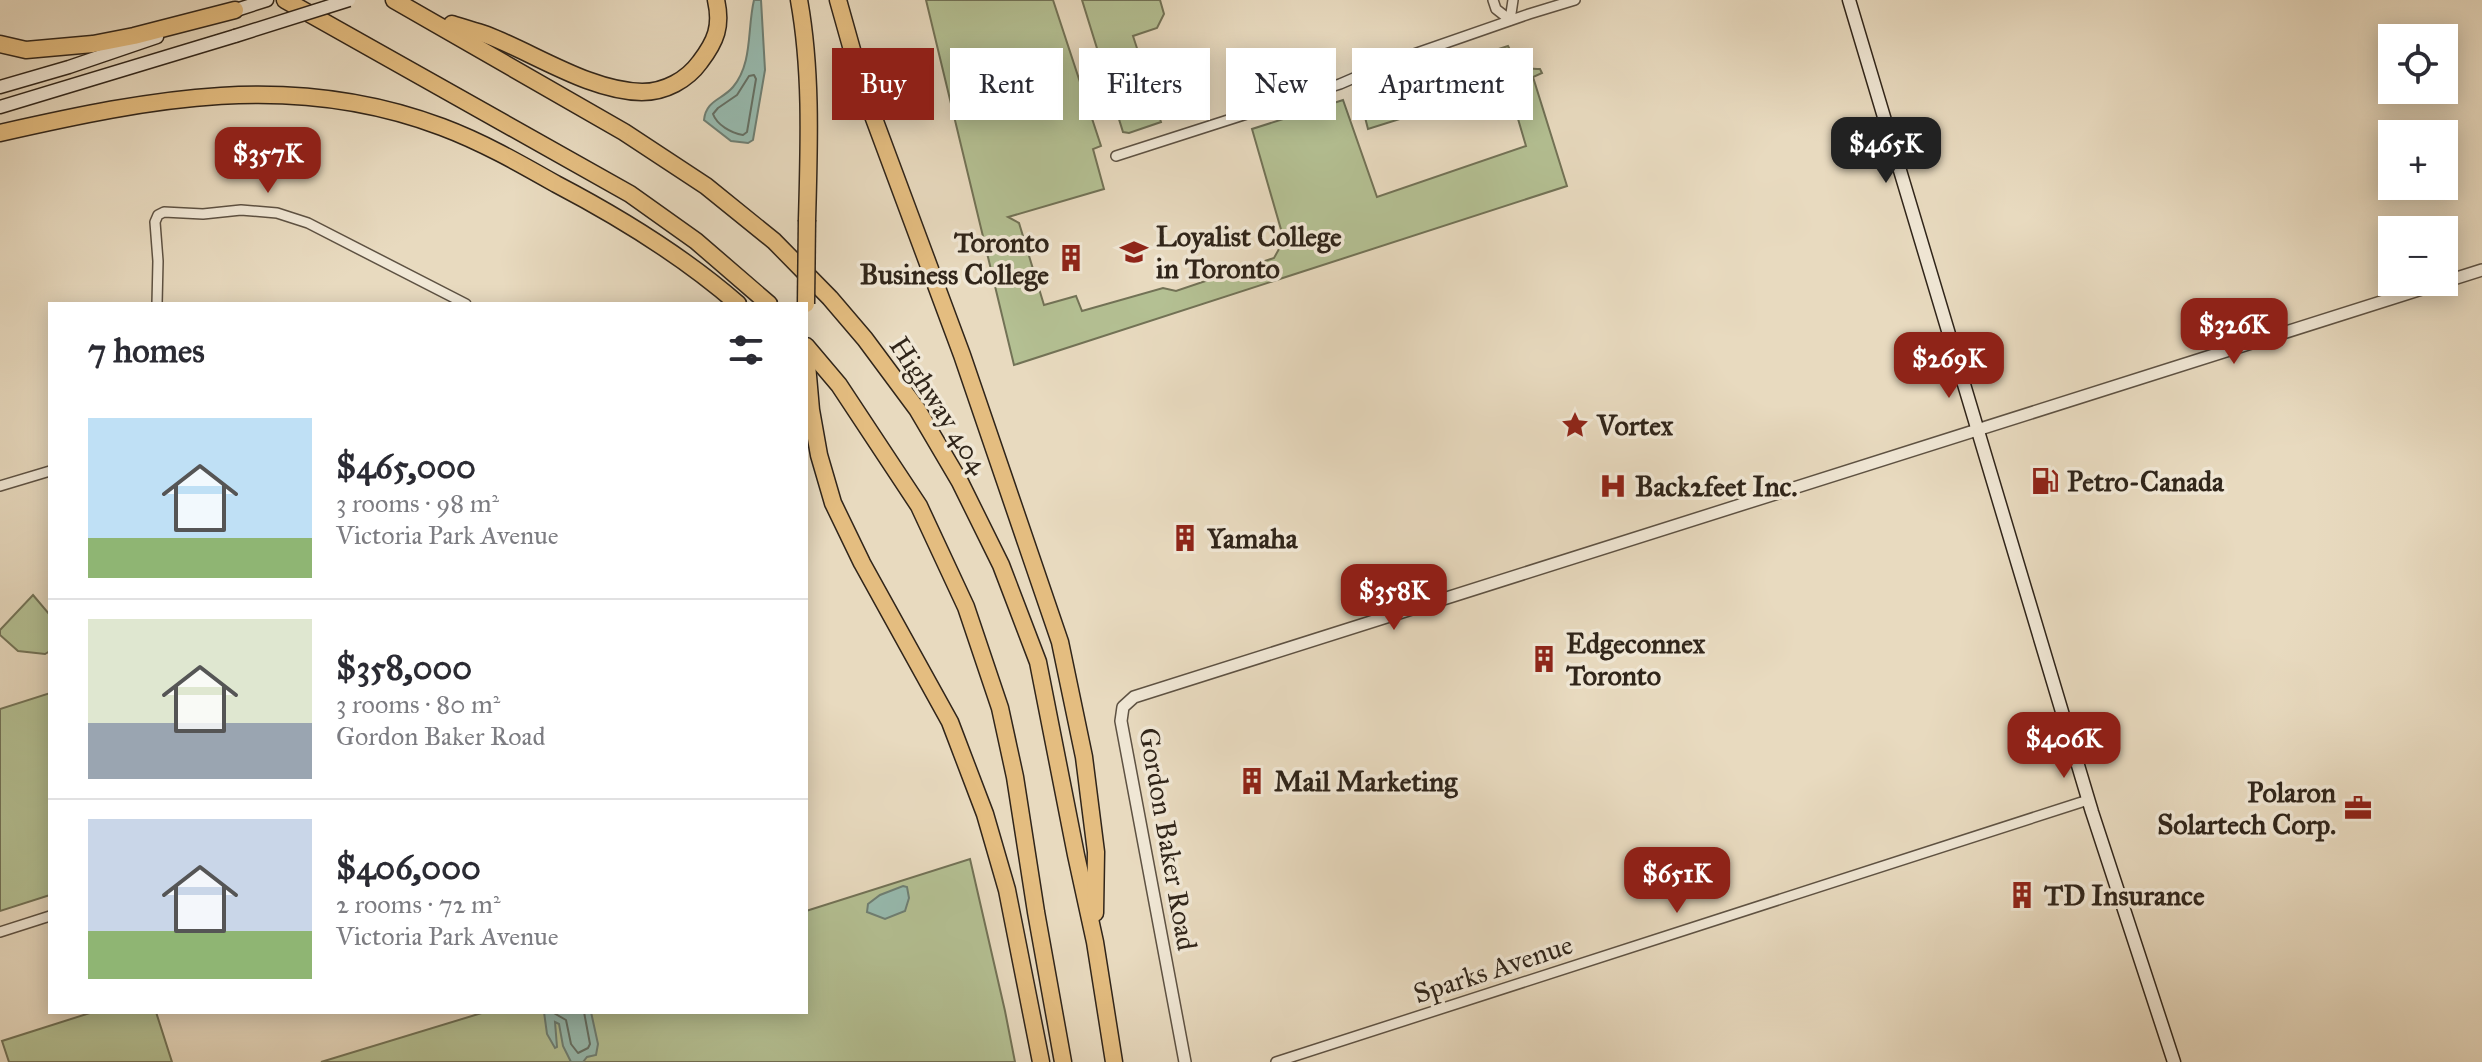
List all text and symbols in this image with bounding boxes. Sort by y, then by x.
map controls [2378,24,2458,296]
button: locate [2378,24,2458,104]
chip: Buy [832,48,934,120]
chip: Rent [950,48,1063,120]
chip: Filters [1079,48,1210,120]
chip: New [1226,48,1336,120]
chip: Apartment [1352,48,1533,120]
pin: $465K [1830,117,1942,185]
button: + [2378,120,2458,200]
pin: $357K [212,127,324,195]
text: $465K [1849,127,1923,159]
text: $357K [233,137,303,169]
button: − [2378,216,2458,296]
place label: Loyalist College in Toronto [1156,219,1342,286]
place label: Toronto Business College [860,225,1049,292]
school or university icon: Loyalist College in Toronto [1119,237,1149,267]
building icon: Toronto Business College [1056,243,1086,273]
pin: $326K [2178,298,2290,366]
text: $326K [2199,308,2269,340]
icon: filters [724,328,768,372]
text: 7 homes [88,330,205,371]
street label: Highway 404 [882,330,997,481]
pin: $269K [1893,332,2005,400]
text: $269K [1912,342,1986,374]
place label: Vortex [1596,408,1674,443]
place icon: Vortex [1560,410,1590,440]
text: $465,000 [336,446,476,487]
icon: home [152,450,248,546]
place label: Petro-Canada [2067,464,2225,499]
fuel station icon: Petro-Canada [2030,466,2060,496]
place label: Back2feet Inc. [1635,469,1797,504]
hospital icon: Back2feet Inc. [1598,471,1628,501]
text: 3 rooms · 98 m² [336,487,499,519]
text: Victoria Park Avenue [336,519,559,551]
place label: Yamaha [1206,521,1299,556]
building icon: Yamaha [1170,523,1200,553]
pin: $358K [1338,564,1450,632]
text: $358K [1359,574,1429,606]
place label: Edgeconnex Toronto [1566,626,1706,693]
building icon: Edgeconnex Toronto [1529,644,1559,674]
text: $358,000 [336,647,472,688]
icon: home [152,651,248,747]
text: 3 rooms · 80 m² [336,688,500,720]
pin: $406K [2008,712,2120,780]
text: Gordon Baker Road [336,720,546,752]
text: $406K [2026,722,2103,754]
street label: Gordon Baker Road [1131,725,1205,953]
place label: Mail Marketing [1274,764,1458,799]
building icon: Mail Marketing [1237,766,1267,796]
place label: Polaron Solartech Corp. [2157,775,2336,842]
office icon: Polaron Solartech Corp. [2343,793,2373,823]
text: $406,000 [336,847,481,888]
pin: $651K [1621,847,1733,915]
icon: home [152,851,248,947]
text: $651K [1642,857,1712,889]
place label: TD Insurance [2044,878,2205,913]
building icon: TD Insurance [2007,880,2037,910]
text: 2 rooms · 72 m² [336,888,500,920]
text: Victoria Park Avenue [336,920,559,952]
street label: Sparks Avenue [1409,927,1577,1011]

